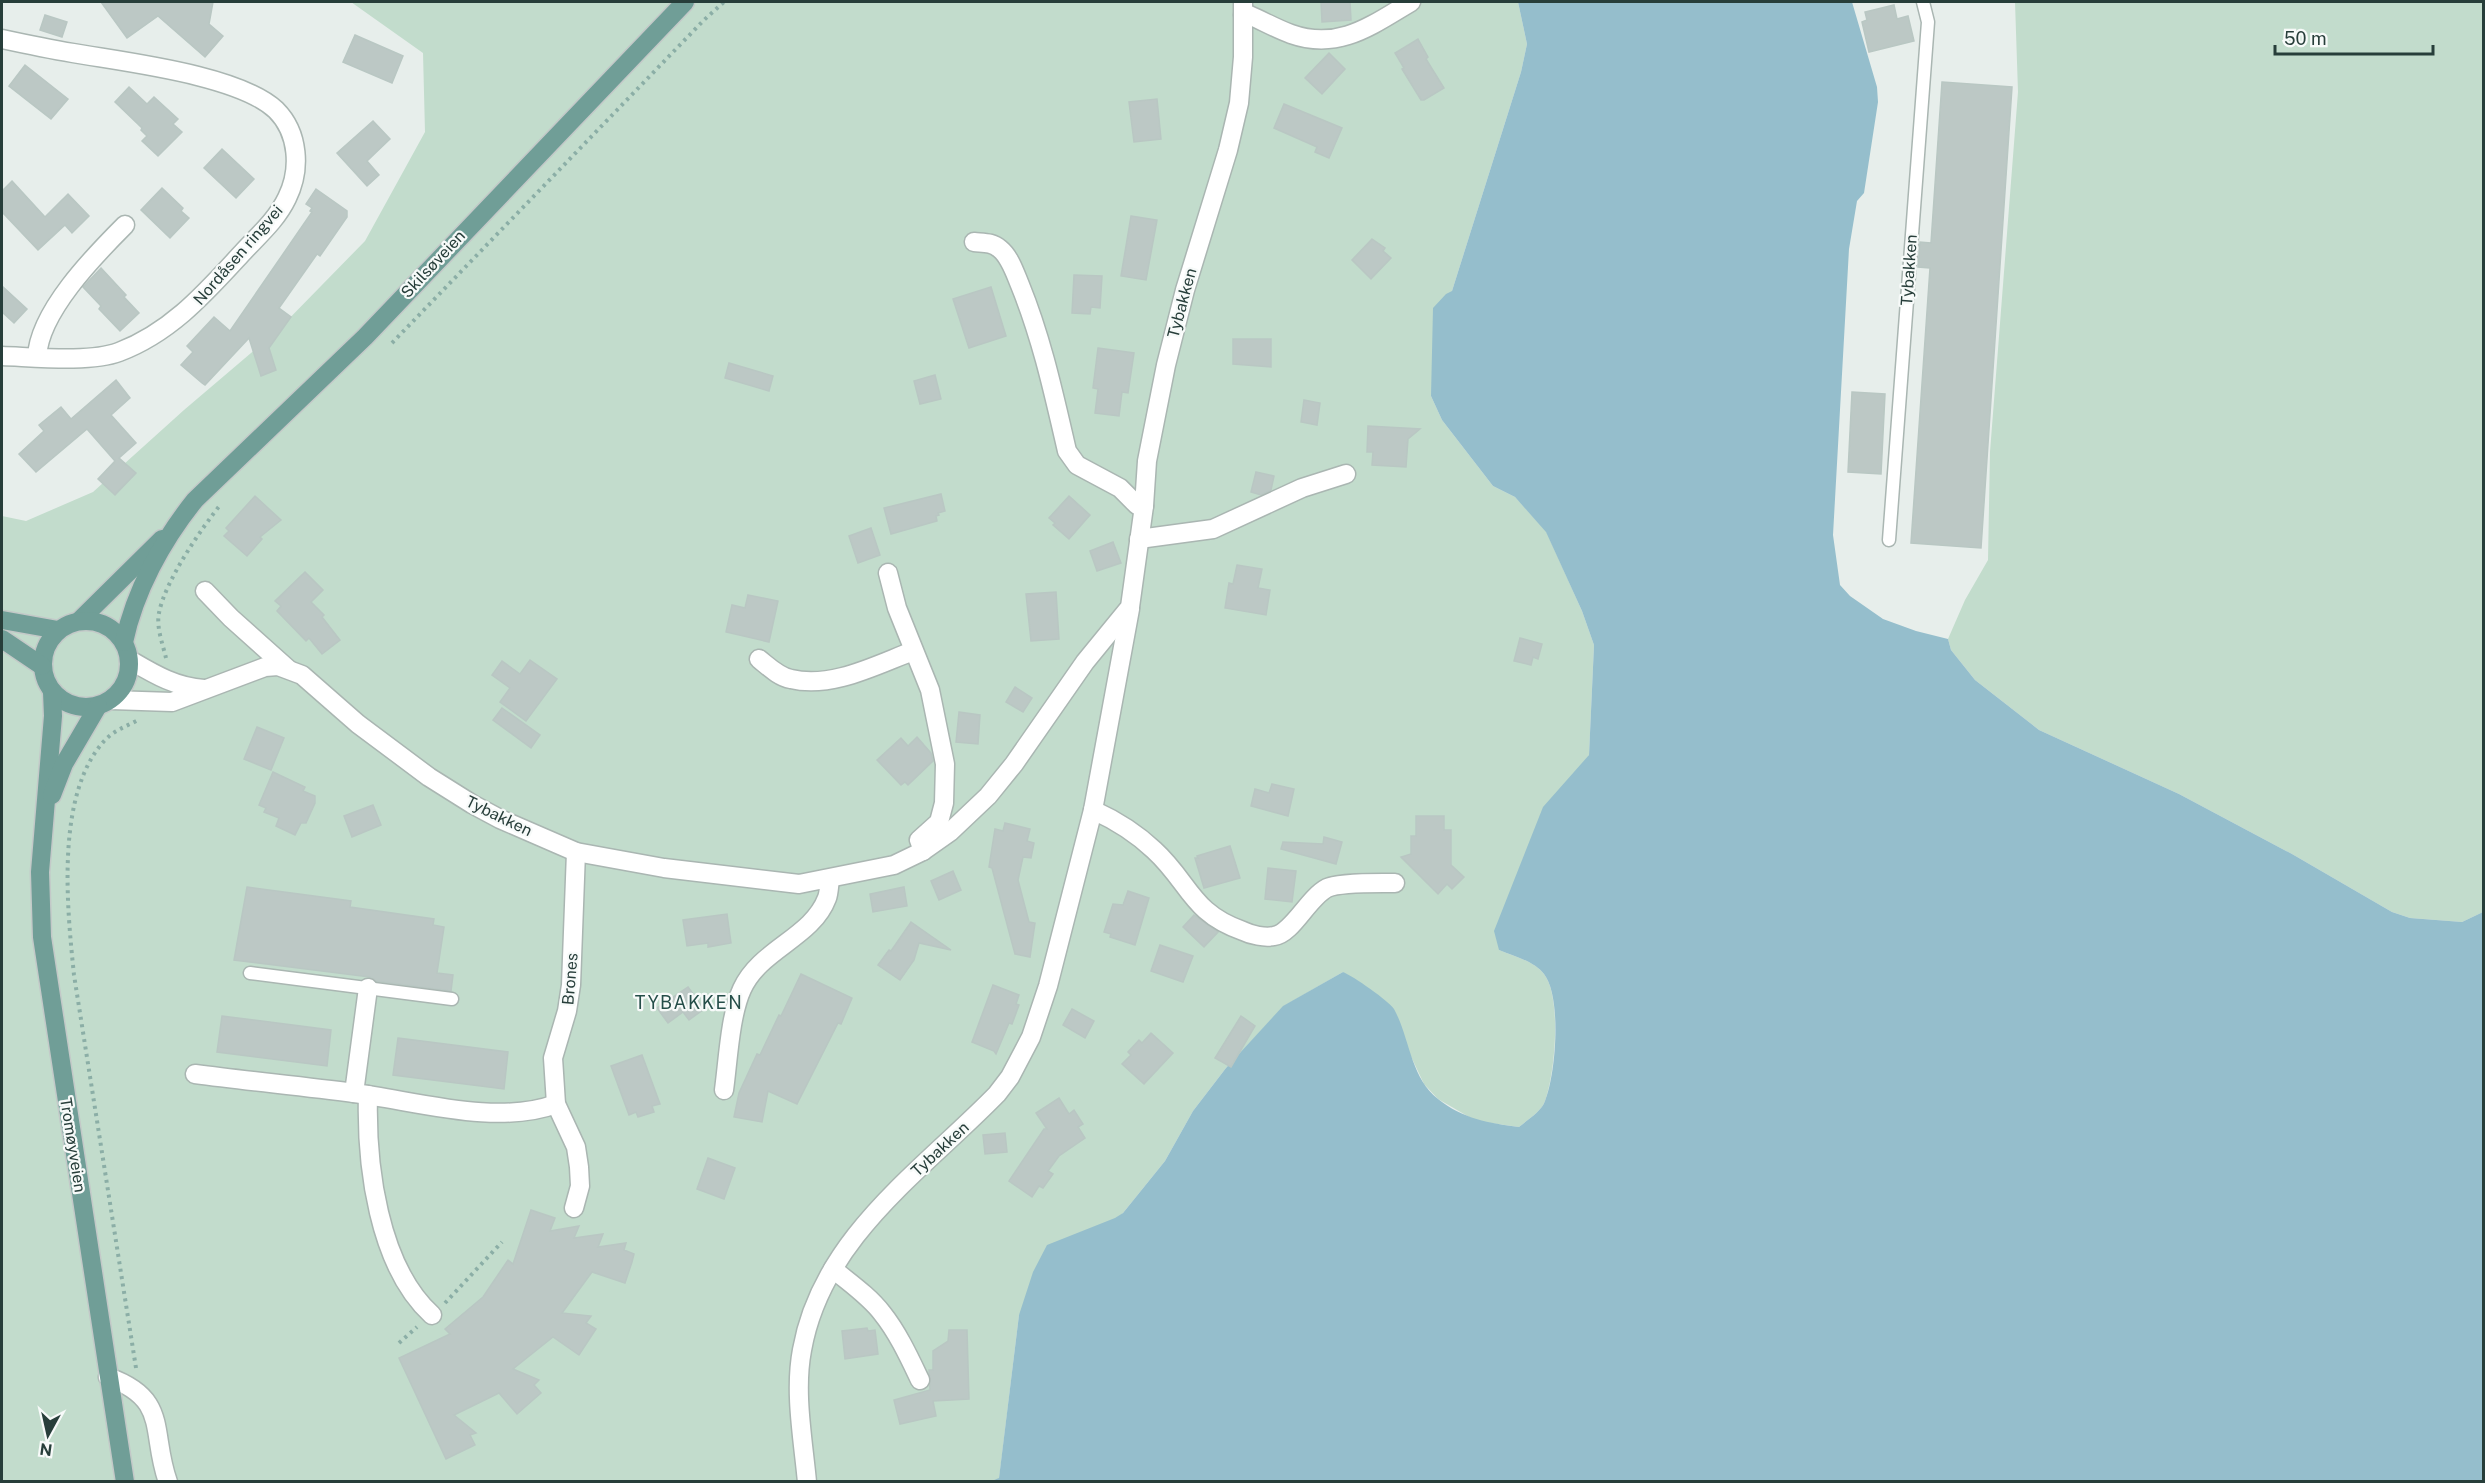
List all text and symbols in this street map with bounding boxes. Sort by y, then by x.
scale bar [2275,18,2432,56]
text: 50 m [2284,28,2327,49]
street label: Nordåsen ringvei [189,201,287,309]
street label: Skilsøveien [397,226,469,302]
street label: Tybakken [1897,234,1921,306]
street label: Tybakken [1164,266,1200,340]
street label: Tybakken [463,792,535,840]
street label: Brones [558,952,582,1006]
district label: TYBAKKEN [635,992,743,1013]
street label: Tromøyveien [56,1096,90,1194]
street label: Tybakken [907,1118,973,1180]
north arrow [18,1405,78,1465]
text: N [38,1439,54,1460]

